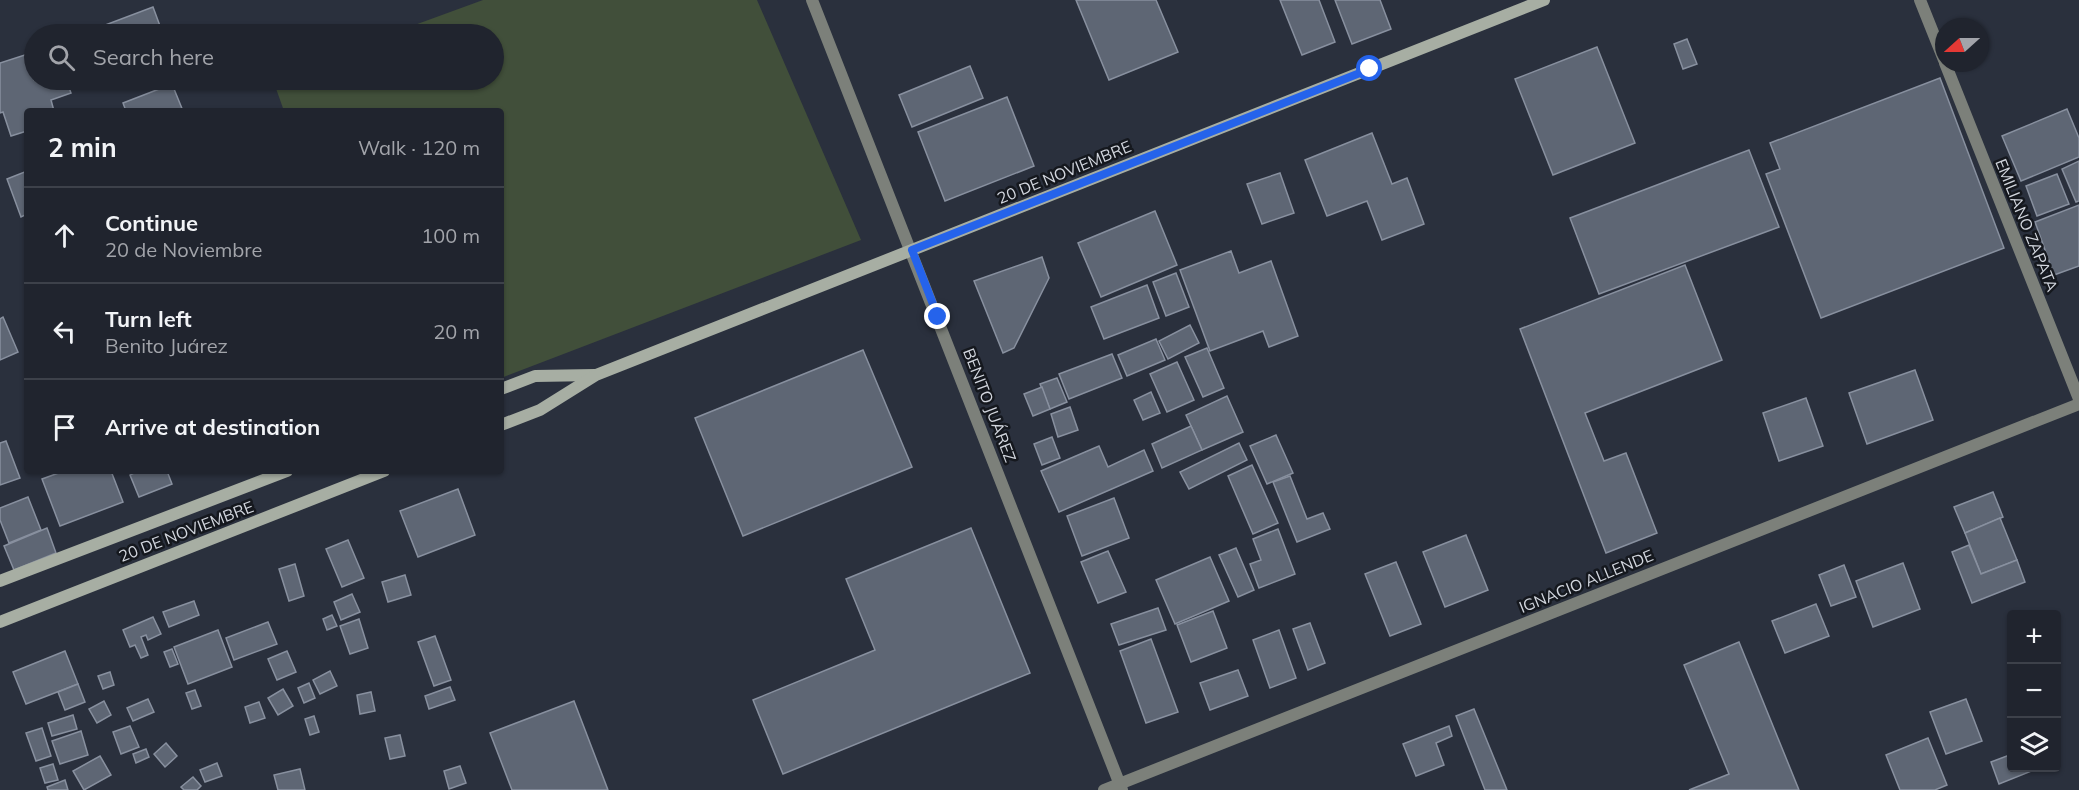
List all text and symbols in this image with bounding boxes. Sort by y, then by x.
north arrow [1935,18,1989,72]
search box [24,24,504,90]
icon: search [45,41,78,74]
text: Search here [93,43,214,71]
route start [1356,55,1382,81]
text: 2 min [48,131,117,164]
text: Walk · 120 m [358,135,480,160]
street label: 20 DE NOVIEMBRE [994,136,1134,208]
street label: EMILIANO ZAPATA [1991,156,2063,295]
text: Continue [105,209,198,237]
icon: ahead [48,219,81,252]
text: 100 m [421,223,480,248]
text: 20 de Noviembre [105,237,262,262]
route end [924,303,950,329]
text: Turn left [105,305,192,333]
icon: left [48,315,81,348]
text: 20 m [433,319,480,344]
text: Benito Juárez [105,333,228,358]
street label: BENITO JUÁREZ [959,345,1021,465]
icon: arrive [48,411,81,444]
text: Arrive at destination [105,413,320,441]
street label: 20 DE NOVIEMBRE [116,496,256,566]
street label: IGNACIO ALLENDE [1516,545,1656,617]
map controls [2007,610,2061,772]
button: + [2007,610,2061,664]
button: − [2007,664,2061,718]
button: layers [2007,718,2061,772]

